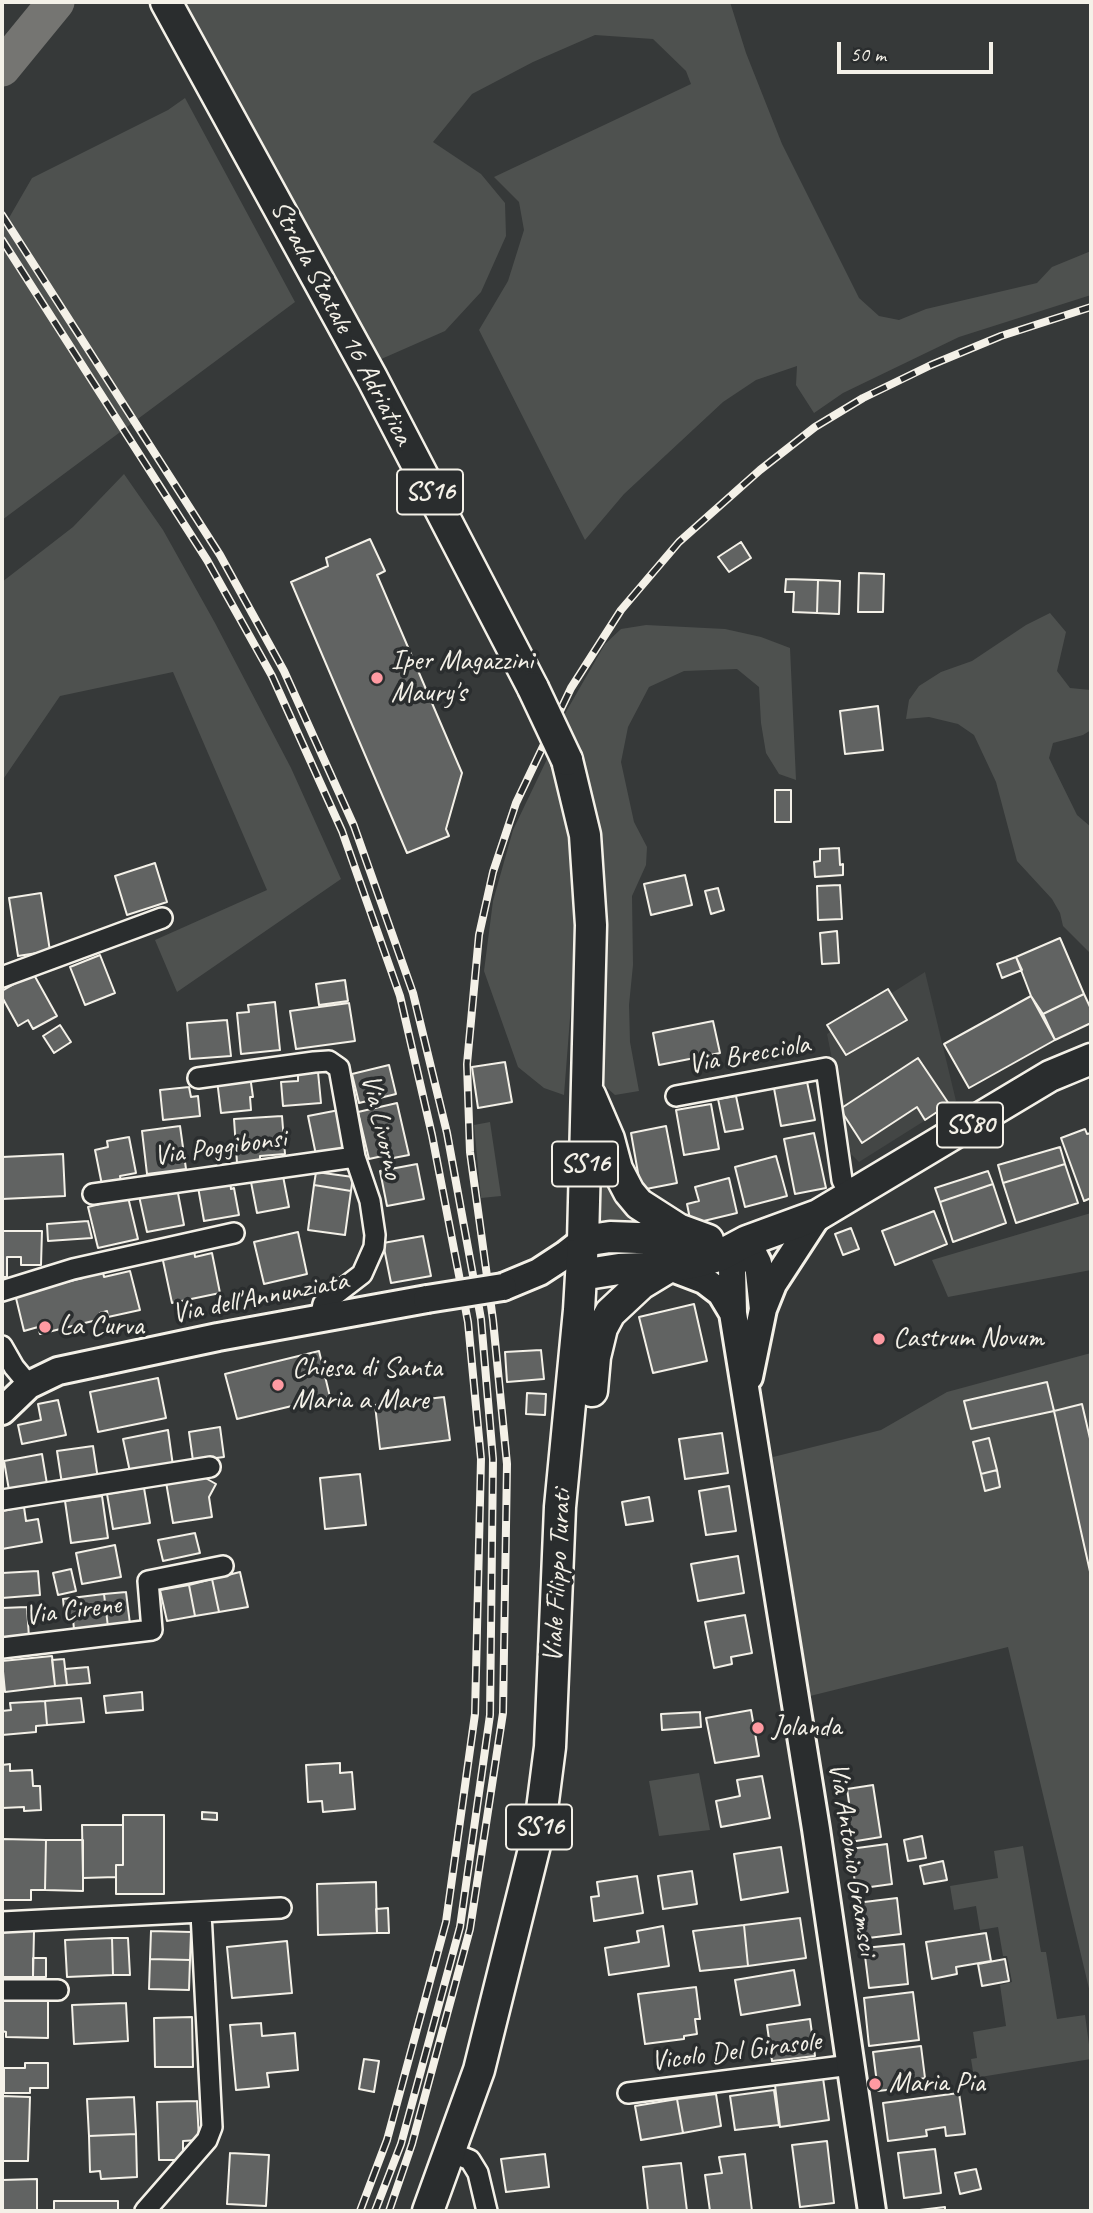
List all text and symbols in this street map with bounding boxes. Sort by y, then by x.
scale bar [841,28,997,72]
text: 50 m [850,41,886,67]
street label: Strada Statale 16 Adriatica [262,195,420,451]
road number: SS16 [397,470,463,514]
place label: Iper Magazzini Maury's [391,645,533,711]
marker: Iper Magazzini Maury's [369,670,385,686]
street label: Via Brecciola [685,1028,813,1082]
street label: Via Livorno [353,1071,409,1183]
road number: SS80 [937,1102,1003,1148]
street label: Via Poggibonsi [152,1122,288,1174]
road number: SS16 [552,1142,618,1186]
street label: Via dell'Annunziata [169,1264,351,1332]
place label: La Curva [59,1310,144,1344]
marker: La Curva [37,1319,53,1335]
place label: Castrum Novum [893,1322,1044,1356]
marker: Castrum Novum [871,1331,887,1347]
place label: Chiesa di Santa Maria a Mare [292,1352,442,1418]
marker: Chiesa di Santa Maria a Mare [270,1377,286,1393]
street label: Viale Filippo Turati [537,1489,579,1663]
street label: Via Cirene [23,1588,123,1634]
place label: Jolanda [772,1711,841,1745]
marker: Jolanda [750,1720,766,1736]
street label: Via Antonio Gramsci [820,1760,884,1958]
road number: SS16 [506,1804,572,1850]
street label: Vicolo Del Girasole [649,2025,823,2079]
place label: Maria Pia [889,2067,985,2101]
marker: Maria Pia [867,2076,883,2092]

